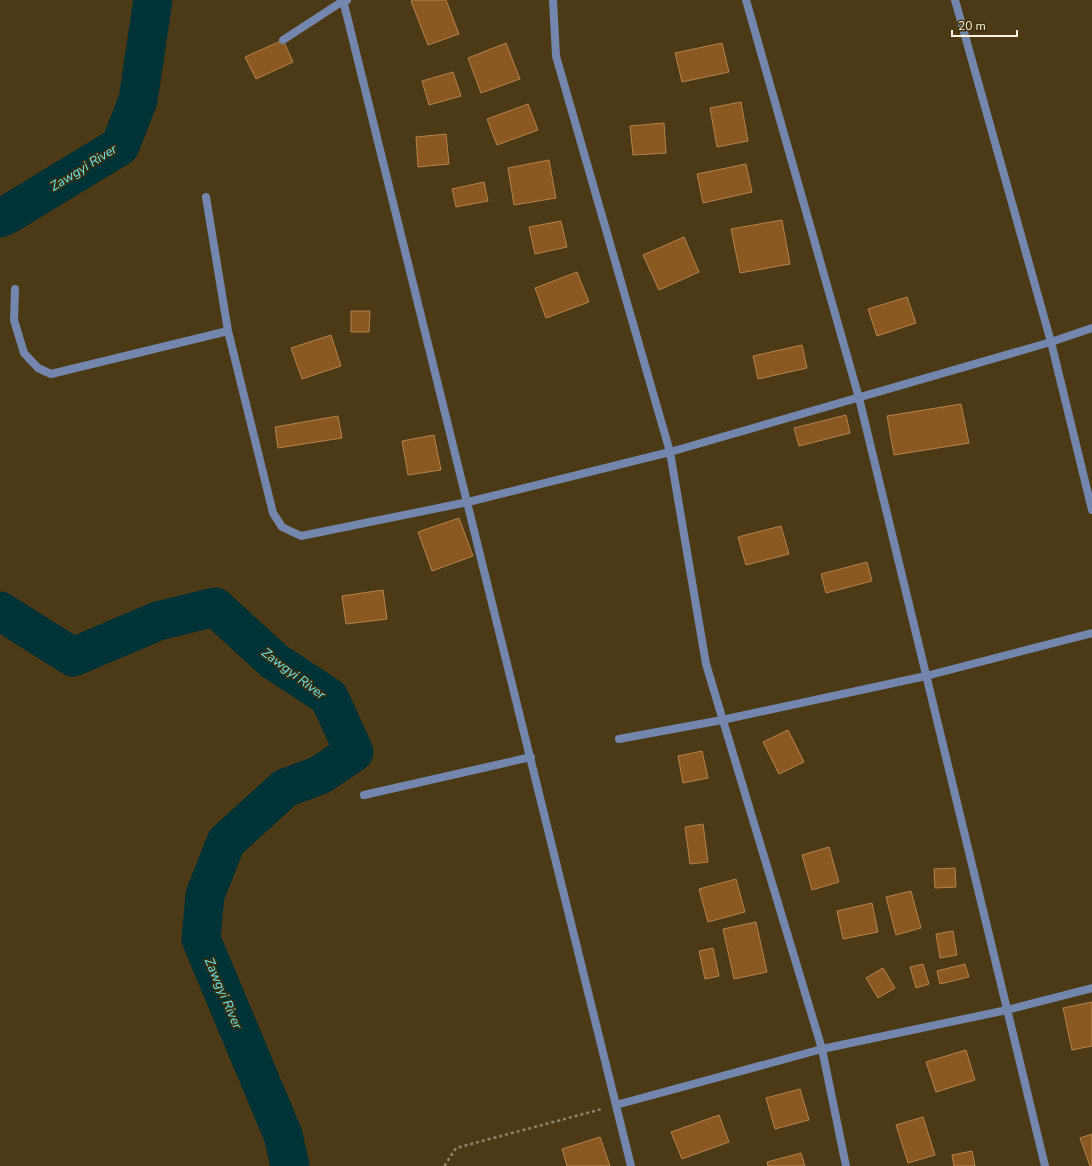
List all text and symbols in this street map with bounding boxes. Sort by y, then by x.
scale bar [952,12,1017,38]
text: 20 m [958,18,986,34]
water label: Zawgyi River [47,140,121,196]
water label: Zawgyi River [258,644,329,704]
water label: Zawgyi River [200,955,246,1032]

